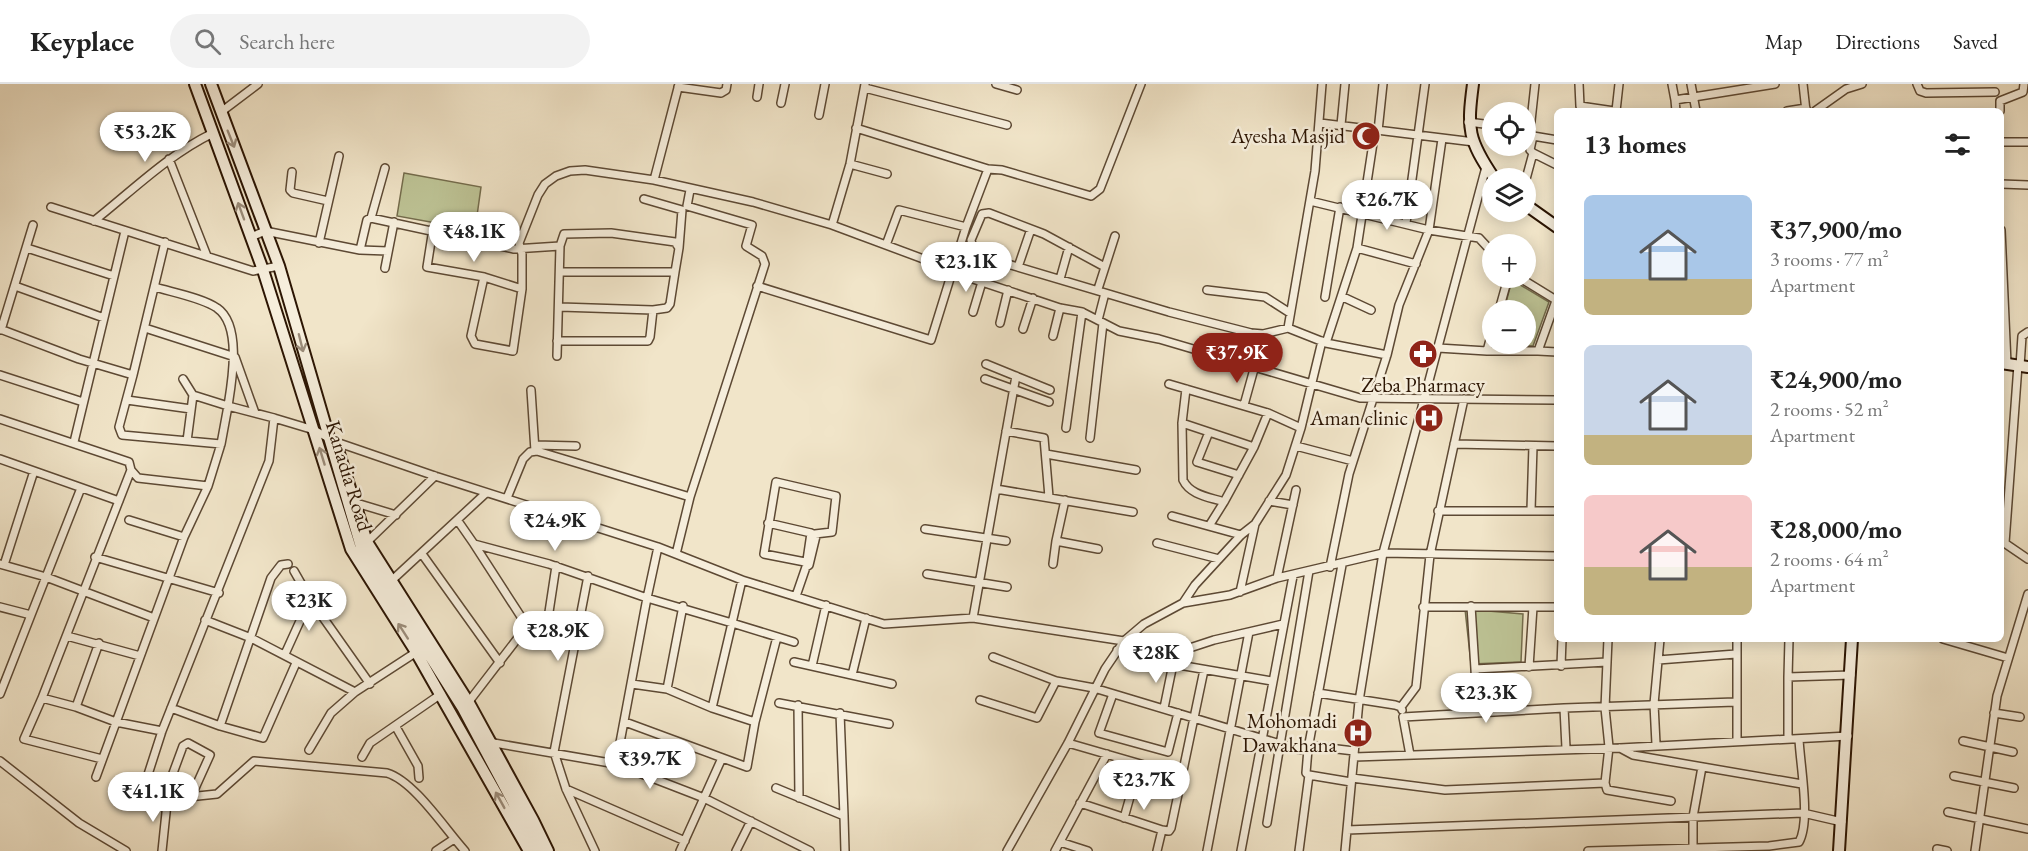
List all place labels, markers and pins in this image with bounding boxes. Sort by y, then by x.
pin: ₹53.2K [96,112,194,163]
mosque icon: Ayesha Masjid [1350,120,1382,152]
place label: Ayesha Masjid [1230,122,1345,149]
pin: ₹26.7K [1338,180,1436,231]
pin: ₹48.1K [425,212,523,263]
pin: ₹23.1K [917,242,1015,293]
pin: ₹37.9K [1188,333,1286,384]
pharmacy icon: Zeba Pharmacy [1407,338,1439,370]
place label: Zeba Pharmacy [1361,371,1486,398]
hospital icon: Aman clinic [1413,402,1445,434]
place label: Aman clinic [1309,404,1408,431]
pin: ₹24.9K [506,501,604,552]
pin: ₹23K [273,581,345,632]
pin: ₹28.9K [509,611,607,662]
pin: ₹28K [1120,633,1192,684]
pin: ₹23.3K [1437,673,1535,724]
place label: Mohomadi Dawakhana [1242,707,1338,758]
hospital icon: Mohomadi Dawakhana [1342,717,1374,749]
pin: ₹39.7K [601,739,699,790]
pin: ₹23.7K [1095,760,1193,811]
pin: ₹41.1K [104,772,202,823]

